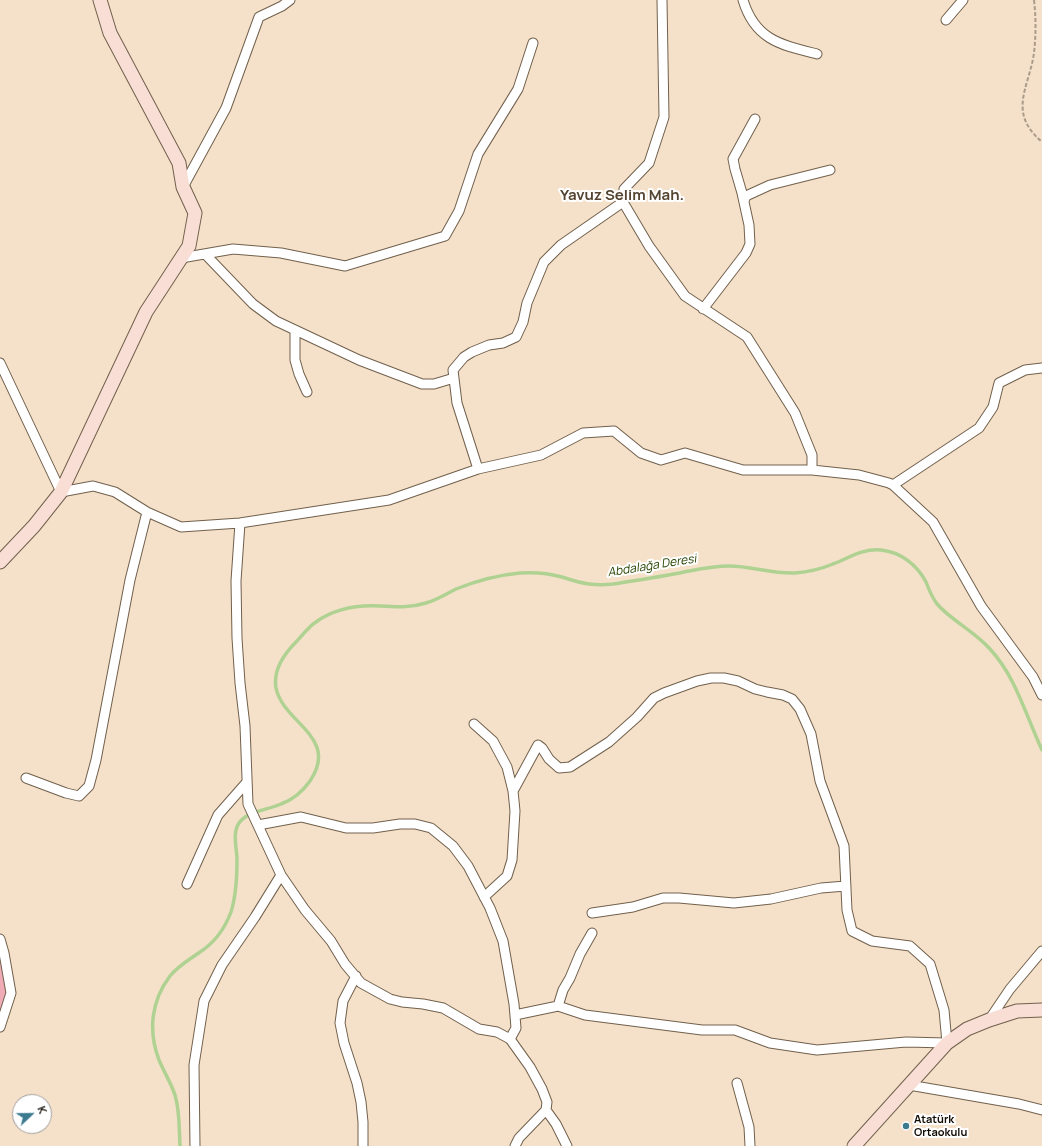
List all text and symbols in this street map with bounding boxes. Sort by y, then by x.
district label: Yavuz Selim Mah. [560,187,684,205]
water label: Abdalağa Deresi [607,552,697,580]
north arrow [12,1094,52,1134]
text: K [34,1104,51,1116]
place label: Atatürk Ortaokulu [914,1113,967,1139]
marker: Atatürk Ortaokulu [901,1121,911,1131]

